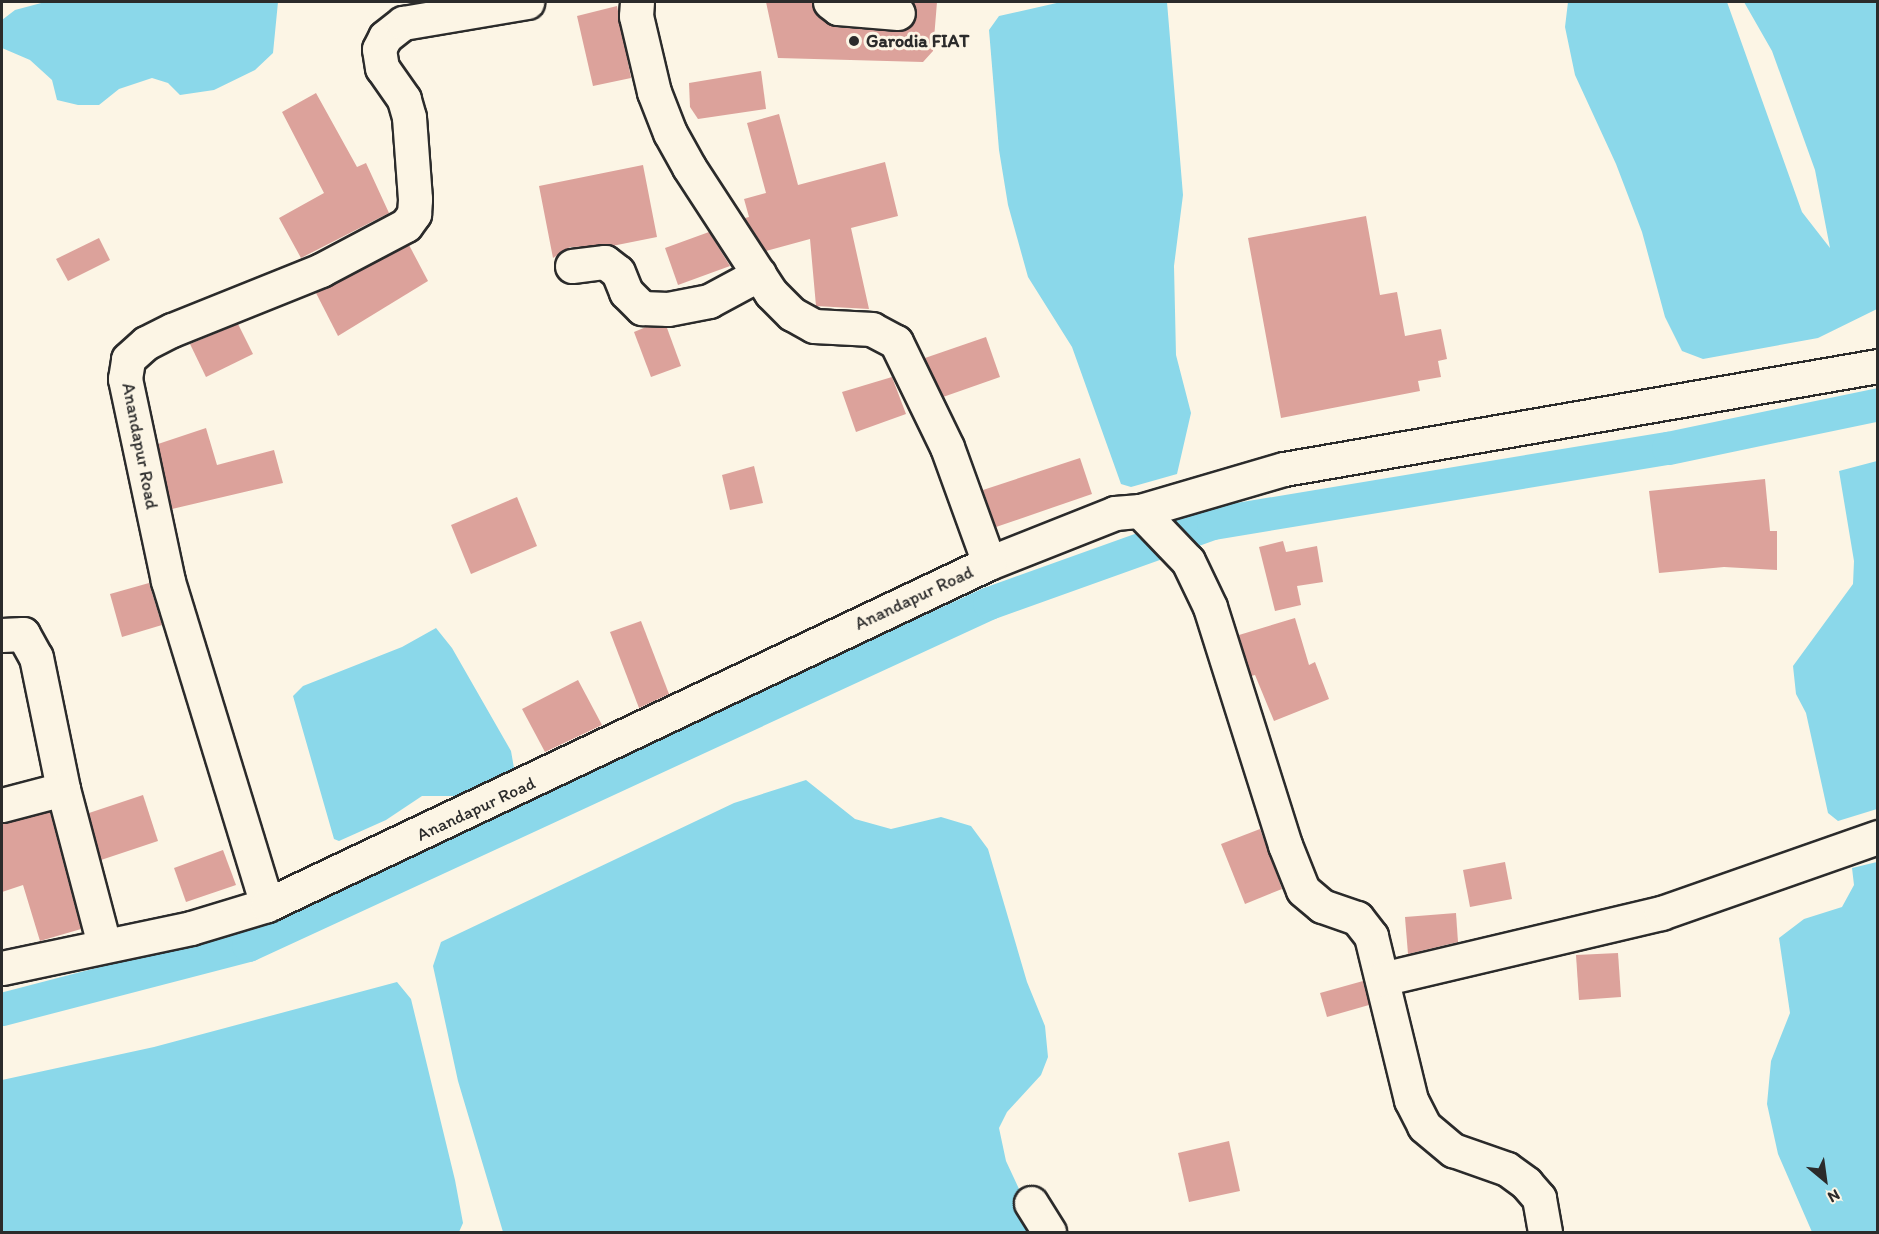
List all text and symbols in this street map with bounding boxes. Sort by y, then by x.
place label: Garodia FIAT [866,30,969,52]
marker: Garodia FIAT [847,34,861,48]
street label: Anandapur Road [117,381,163,511]
street label: Anandapur Road [851,561,977,635]
street label: Anandapur Road [413,772,539,846]
north arrow [1795,1150,1855,1210]
text: N [1825,1185,1843,1207]

